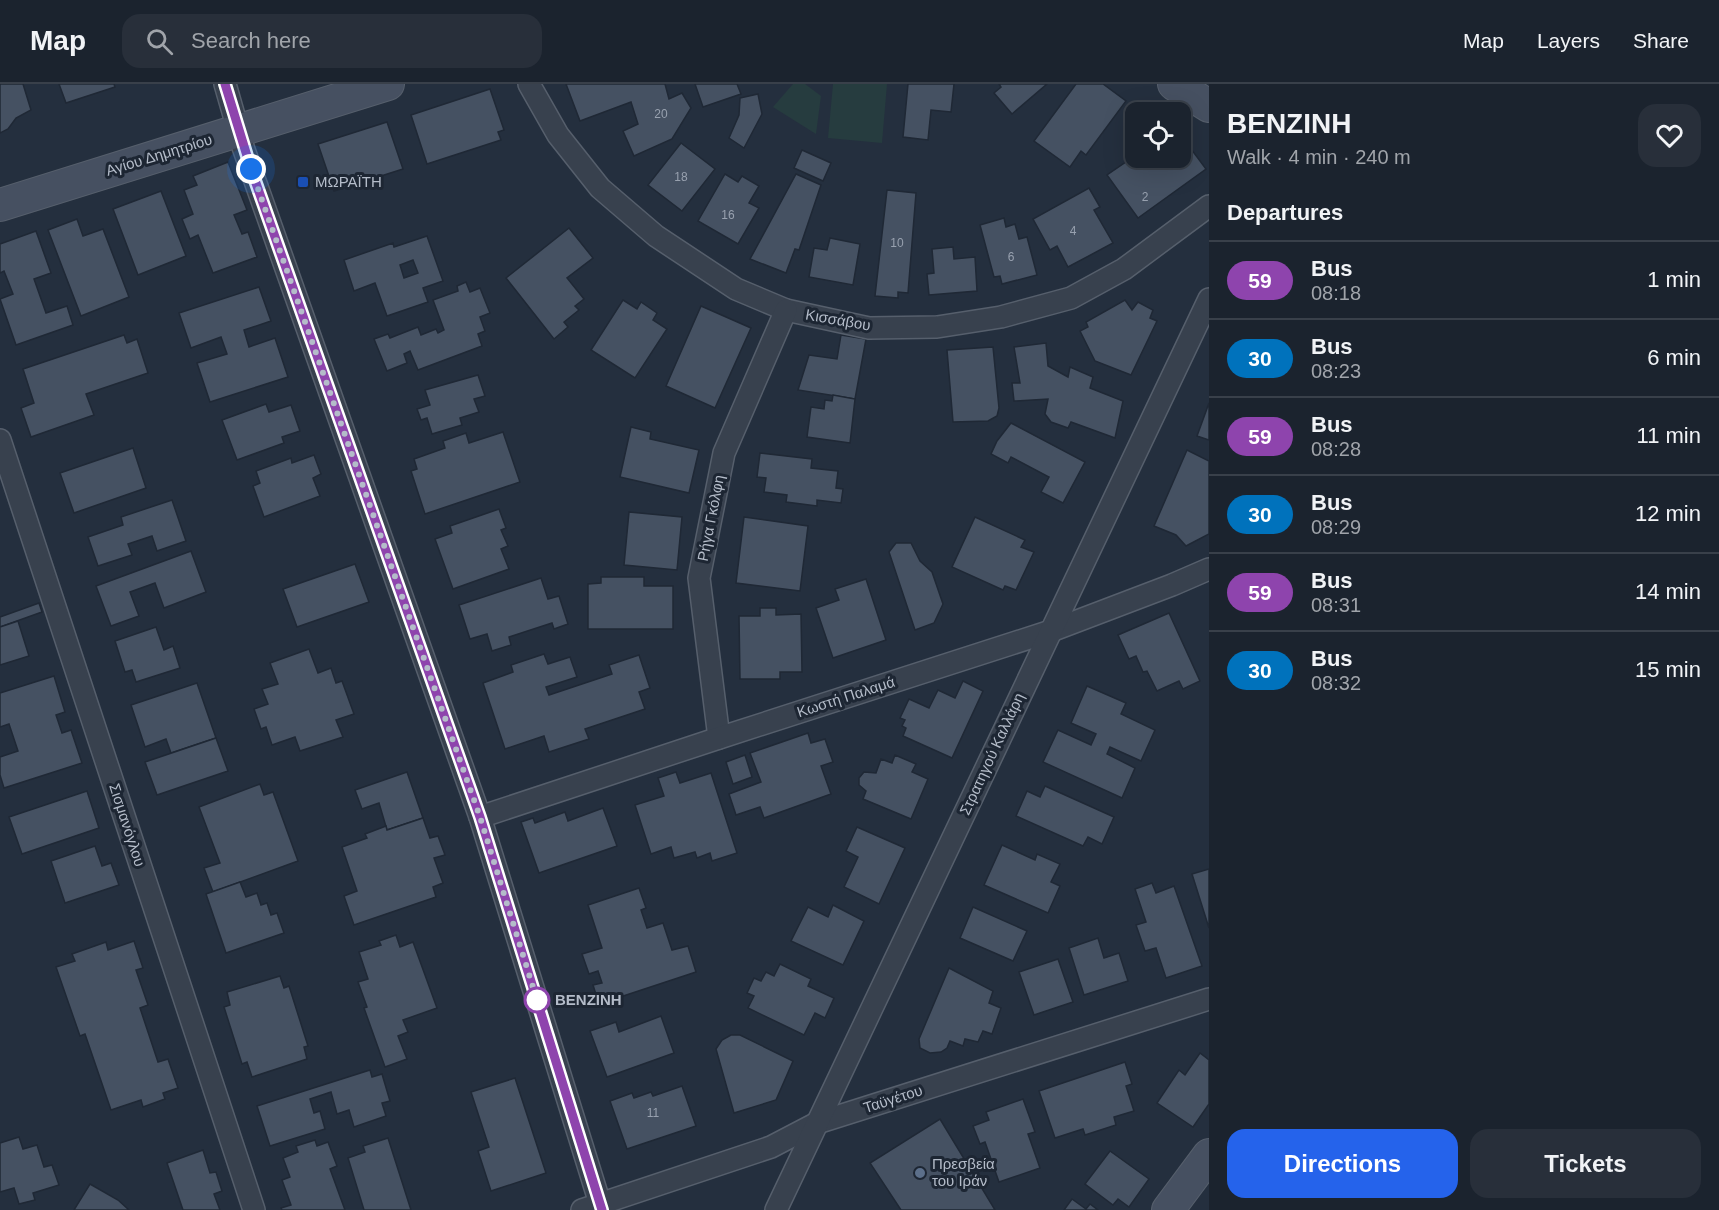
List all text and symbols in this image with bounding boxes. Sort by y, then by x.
search box [122,14,542,68]
text: Map [30,25,86,56]
icon: search [143,25,176,58]
text: Search here [191,28,311,53]
text: Map [1463,29,1504,52]
text: Layers [1537,29,1600,52]
text: Share [1633,29,1689,52]
map controls [1125,102,1191,168]
button: locate [1125,102,1191,168]
button: heart [1638,104,1701,167]
house number: 20 [654,107,668,121]
text: ΒΕΝΖΙΝΗ [1227,108,1351,139]
street label: Αγίου Δημητρίου [104,130,214,179]
text: Walk · 4 min · 240 m [1227,146,1411,168]
your location [236,154,266,184]
house number: 18 [674,170,688,184]
place label: ΜΩΡΑΪΤΗ [315,173,382,190]
marker: ΜΩΡΑΪΤΗ [296,175,310,189]
house number: 2 [1142,190,1149,204]
text: Departures [1227,200,1343,225]
house number: 16 [721,208,735,222]
house number: 4 [1070,224,1077,238]
house number: 10 [890,236,904,250]
house number: 6 [1008,250,1015,264]
text: Bus [1311,256,1353,281]
text: 1 min [1647,267,1701,292]
text: 59 [1248,269,1272,292]
text: 08:18 [1311,282,1361,304]
street label: Κισσάβου [804,305,872,334]
text: Bus [1311,334,1353,359]
text: 6 min [1647,345,1701,370]
text: 30 [1248,347,1272,370]
text: 08:23 [1311,360,1361,382]
text: Bus [1311,412,1353,437]
text: 11 min [1637,423,1701,448]
text: 59 [1248,425,1272,448]
text: 08:28 [1311,438,1361,460]
street label: Ρήγα Γκόλφη [694,473,727,563]
text: Bus [1311,490,1353,515]
text: 12 min [1635,501,1701,526]
text: 30 [1248,503,1272,526]
text: 08:29 [1311,516,1361,538]
text: Bus [1311,568,1353,593]
text: 14 min [1635,579,1701,604]
text: 59 [1248,581,1272,604]
text: 08:31 [1311,594,1361,616]
text: Bus [1311,646,1353,671]
text: 15 min [1635,657,1701,682]
text: 30 [1248,659,1272,682]
text: 08:32 [1311,672,1361,694]
street label: Κωστή Παλαμά [795,673,897,720]
street label: Στρατηγού Καλλάρη [956,690,1027,818]
street label: Σισμανόγλου [106,781,149,869]
marker: ΒΕΝΖΙΝΗ [524,987,550,1013]
place label: ΒΕΝΖΙΝΗ [555,991,622,1008]
street label: Ταϋγέτου [861,1081,924,1116]
house number: 11 [647,1106,660,1120]
button: Directions [1227,1129,1458,1198]
button: Tickets [1470,1129,1701,1198]
place label: Πρεσβεία του Ιράν [932,1155,995,1189]
marker: Πρεσβεία του Ιράν [913,1166,927,1180]

